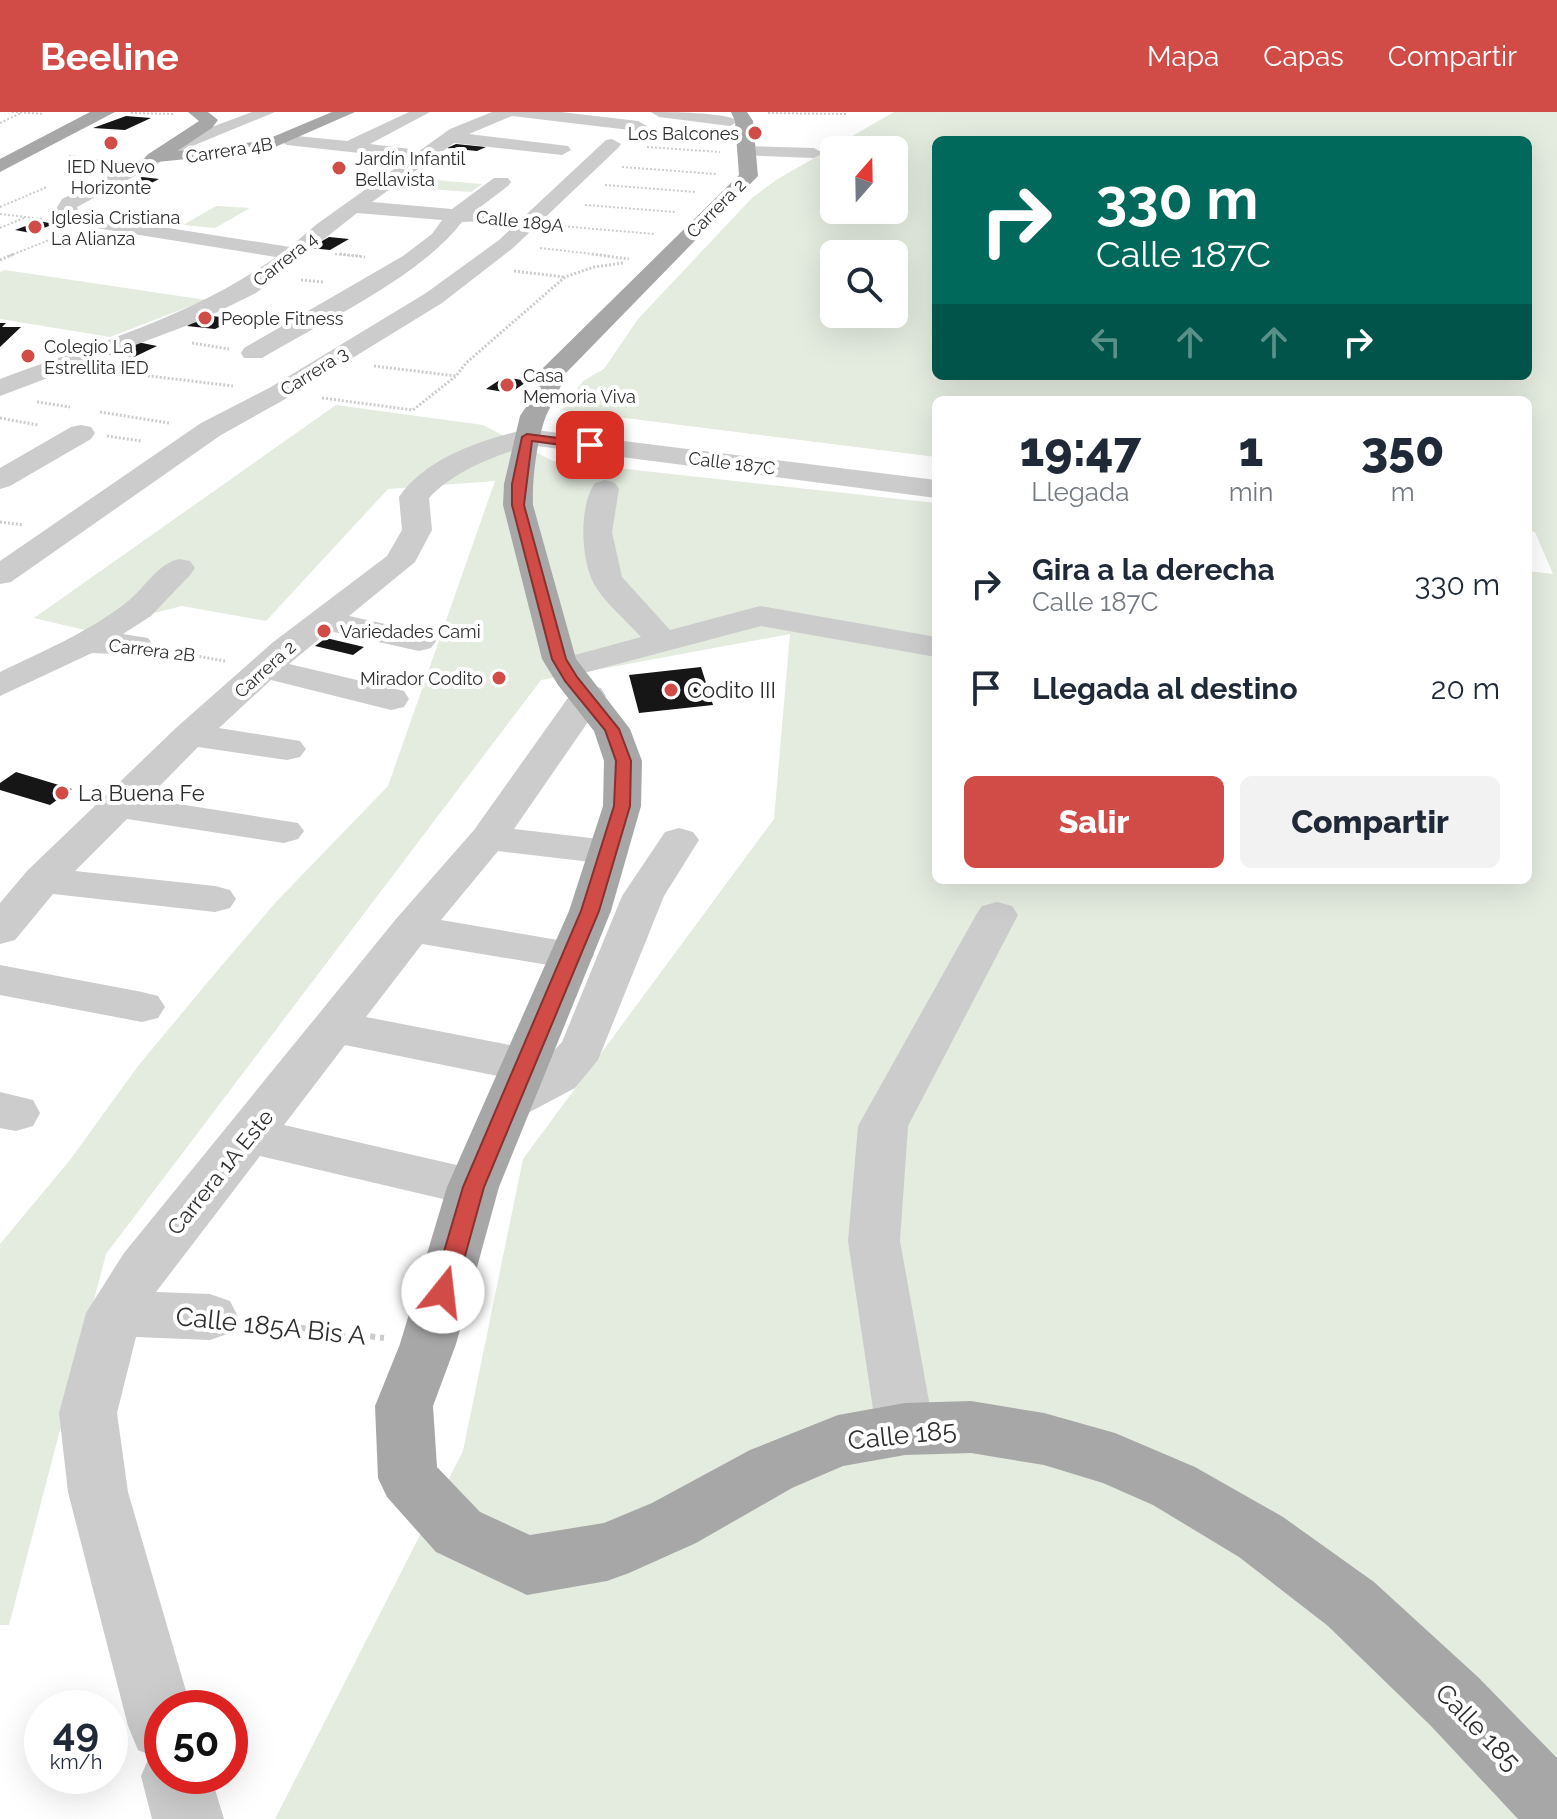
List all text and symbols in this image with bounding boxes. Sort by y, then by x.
text: Beeline [40,34,179,79]
text: Mapa [1147,40,1219,73]
text: Capas [1263,40,1344,73]
text: Compartir [1388,40,1517,73]
place label: Los Balcones [628,123,739,144]
marker: Los Balcones [746,124,764,142]
street label: Carrera 4B [184,133,274,167]
marker: IED Nuevo Horizonte [102,134,120,152]
north arrow [820,136,908,224]
map controls [820,136,908,328]
place label: Jardín Infantil Bellavista [355,148,466,190]
place label: IED Nuevo Horizonte [67,156,155,198]
marker: Jardín Infantil Bellavista [330,159,348,177]
text: 330 m [1096,166,1258,232]
icon: right [964,168,1068,272]
street label: Carrera 2 [682,174,750,242]
street label: Calle 189A [475,206,565,236]
place label: Iglesia Cristiana La Alianza [51,207,180,249]
marker: Iglesia Cristiana La Alianza [26,218,44,236]
street label: Carrera 4 [249,227,321,291]
text: Calle 187C [1096,233,1271,275]
button: search [820,240,908,328]
place label: People Fitness [221,308,344,329]
marker: People Fitness [196,309,214,327]
icon: left [1084,320,1128,364]
icon: ahead [1168,320,1212,364]
icon: ahead [1252,320,1296,364]
icon: right [1336,320,1380,364]
place label: Colegio La Estrellita IED [44,336,149,378]
street label: Carrera 3 [276,342,352,400]
marker: Colegio La Estrellita IED [19,347,37,365]
place label: Casa Memoria Viva [523,365,636,407]
marker: Casa Memoria Viva [498,376,516,394]
pin [556,411,624,479]
text: 19:47 [1020,421,1141,477]
text: 1 [1239,421,1263,477]
text: 350 [1361,421,1445,477]
icon: arrive [568,423,612,467]
street label: Calle 187C [687,447,777,479]
text: Llegada [1031,477,1129,507]
text: min [1229,477,1273,507]
text: m [1391,477,1415,507]
text: Gira a la derecha [1032,552,1275,587]
icon: right [964,562,1008,606]
text: 330 m [1414,567,1500,602]
text: Calle 187C [1032,587,1158,617]
place label: Variedades Cami [340,621,481,642]
marker: Variedades Cami [315,622,333,640]
street label: Carrera 2B [107,634,197,666]
street label: Carrera 2 [230,636,300,702]
icon: arrive [964,666,1008,710]
place label: Mirador Codito [360,668,483,689]
marker: Mirador Codito [490,669,508,687]
text: Llegada al destino [1032,671,1298,706]
text: 20 m [1431,671,1500,706]
place label: Codito III [687,677,776,703]
marker: Codito III [662,681,680,699]
button: Salir [964,776,1224,868]
button: Compartir [1240,776,1500,868]
place label: La Buena Fe [78,780,205,806]
marker: La Buena Fe [53,784,71,802]
street label: Carrera 1A Este [162,1104,279,1240]
position arrow [401,1250,485,1334]
street label: Calle 185A Bis A [174,1301,368,1351]
street label: Calle 185 [846,1414,958,1456]
street label: Calle 185 [1429,1677,1527,1777]
speed limit sign: 50 [144,1690,248,1794]
text: 49 [53,1708,99,1755]
text: km/h [50,1750,102,1774]

